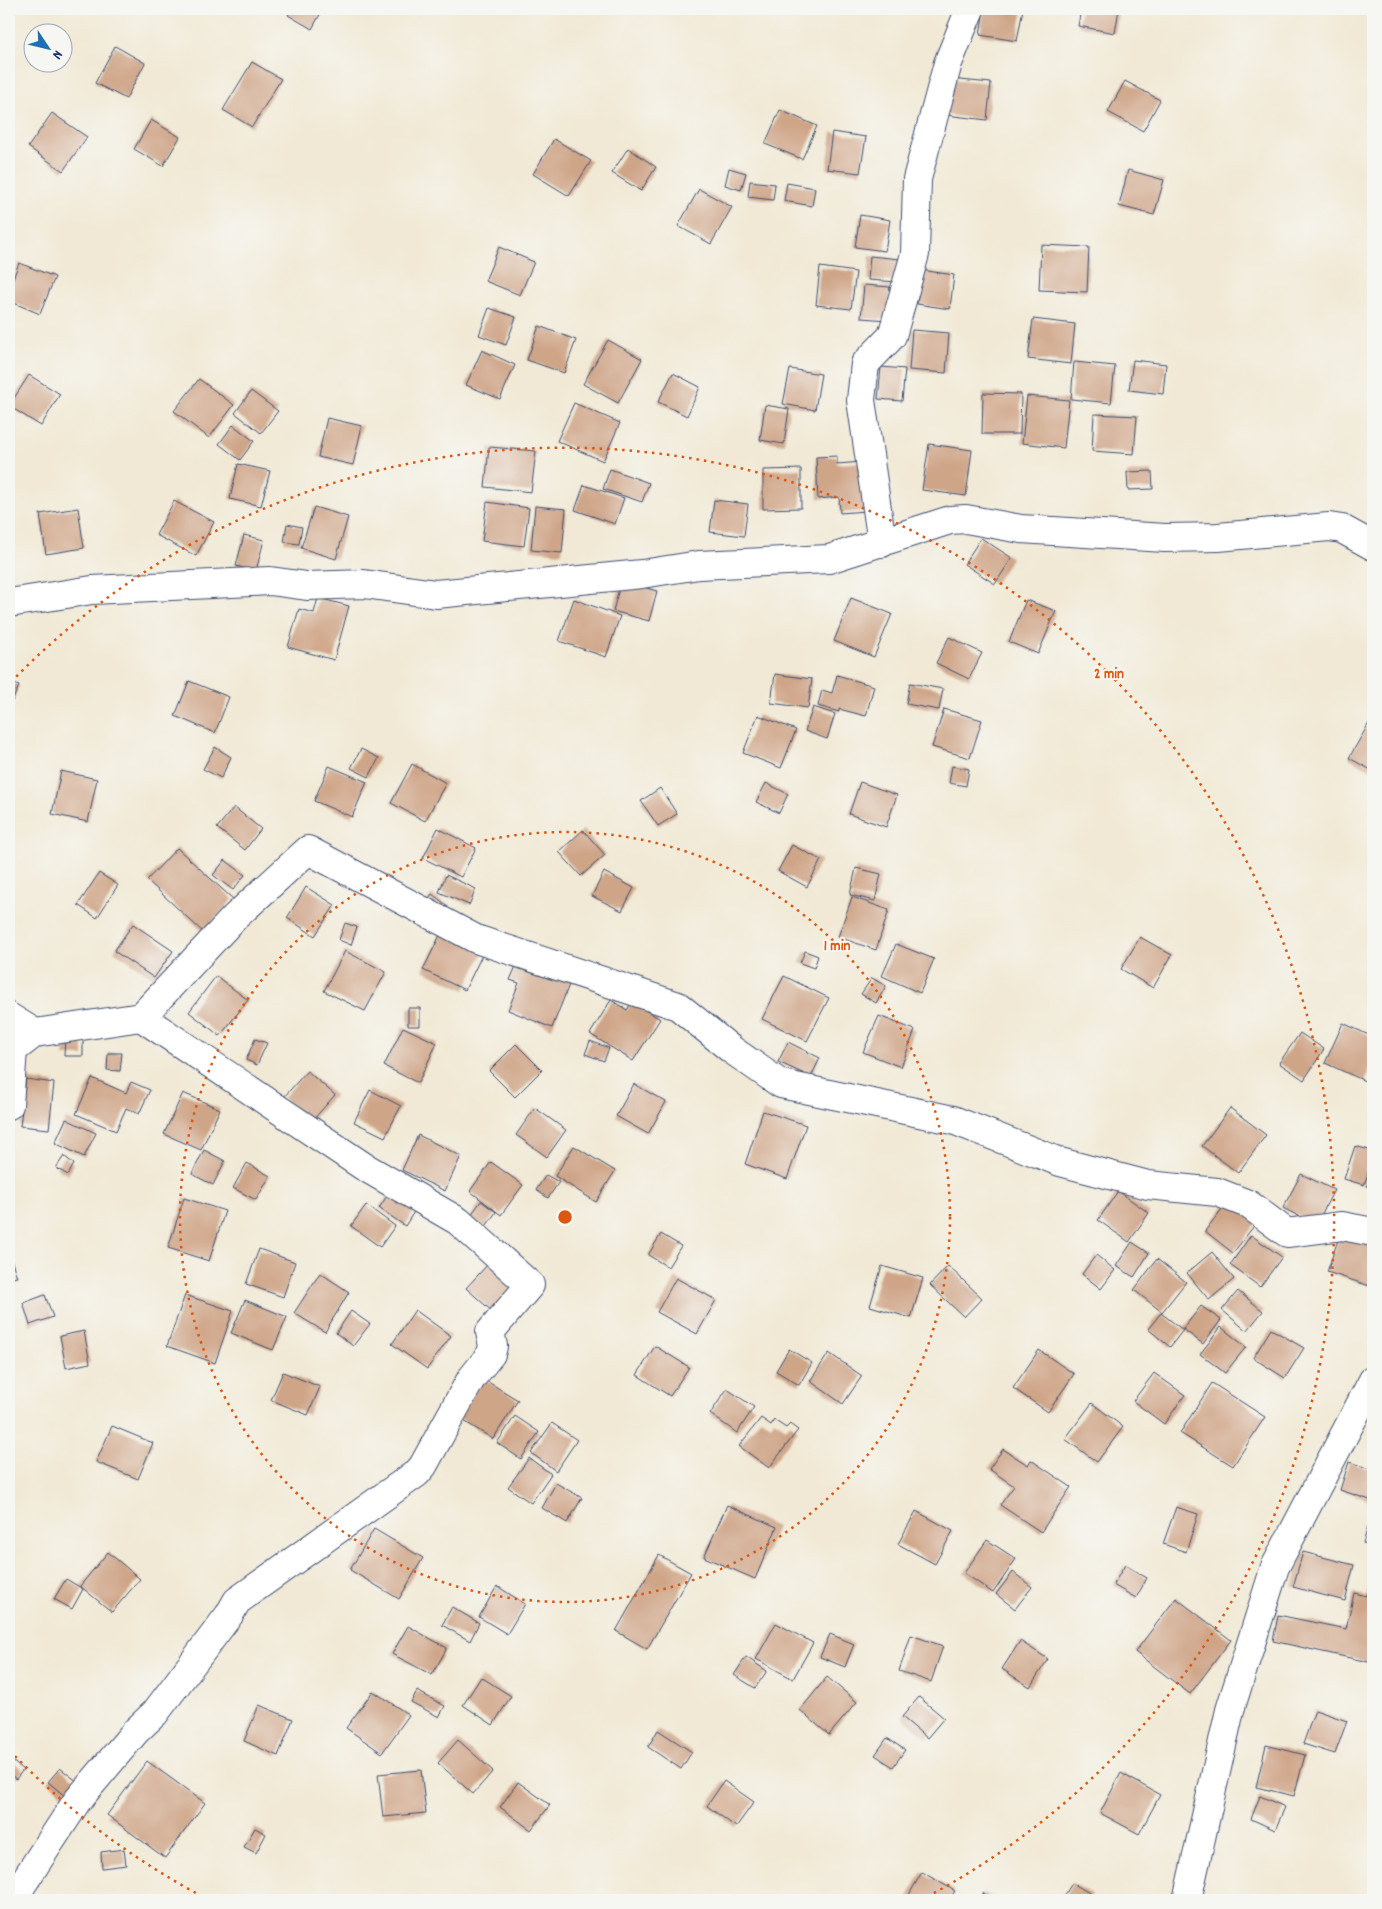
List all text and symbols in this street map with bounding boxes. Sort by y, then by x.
north arrow [22,22,72,72]
text: N [47,46,67,63]
text: 2 min [1094,664,1124,686]
text: 1 min [824,936,850,958]
centre of rings [556,1208,574,1226]

